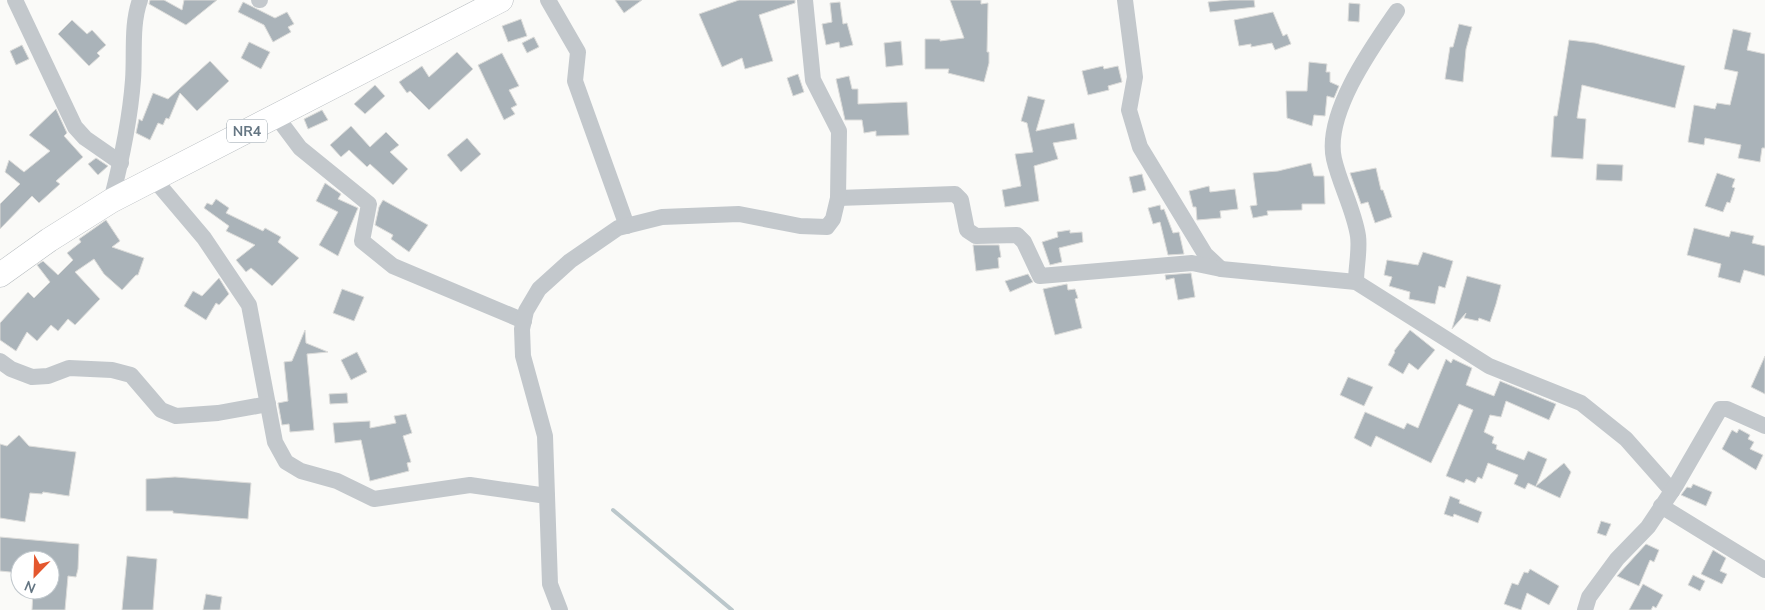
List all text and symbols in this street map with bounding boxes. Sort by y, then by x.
road number: NR4 [227,120,267,142]
north arrow [10,550,60,600]
text: N [22,576,39,597]

